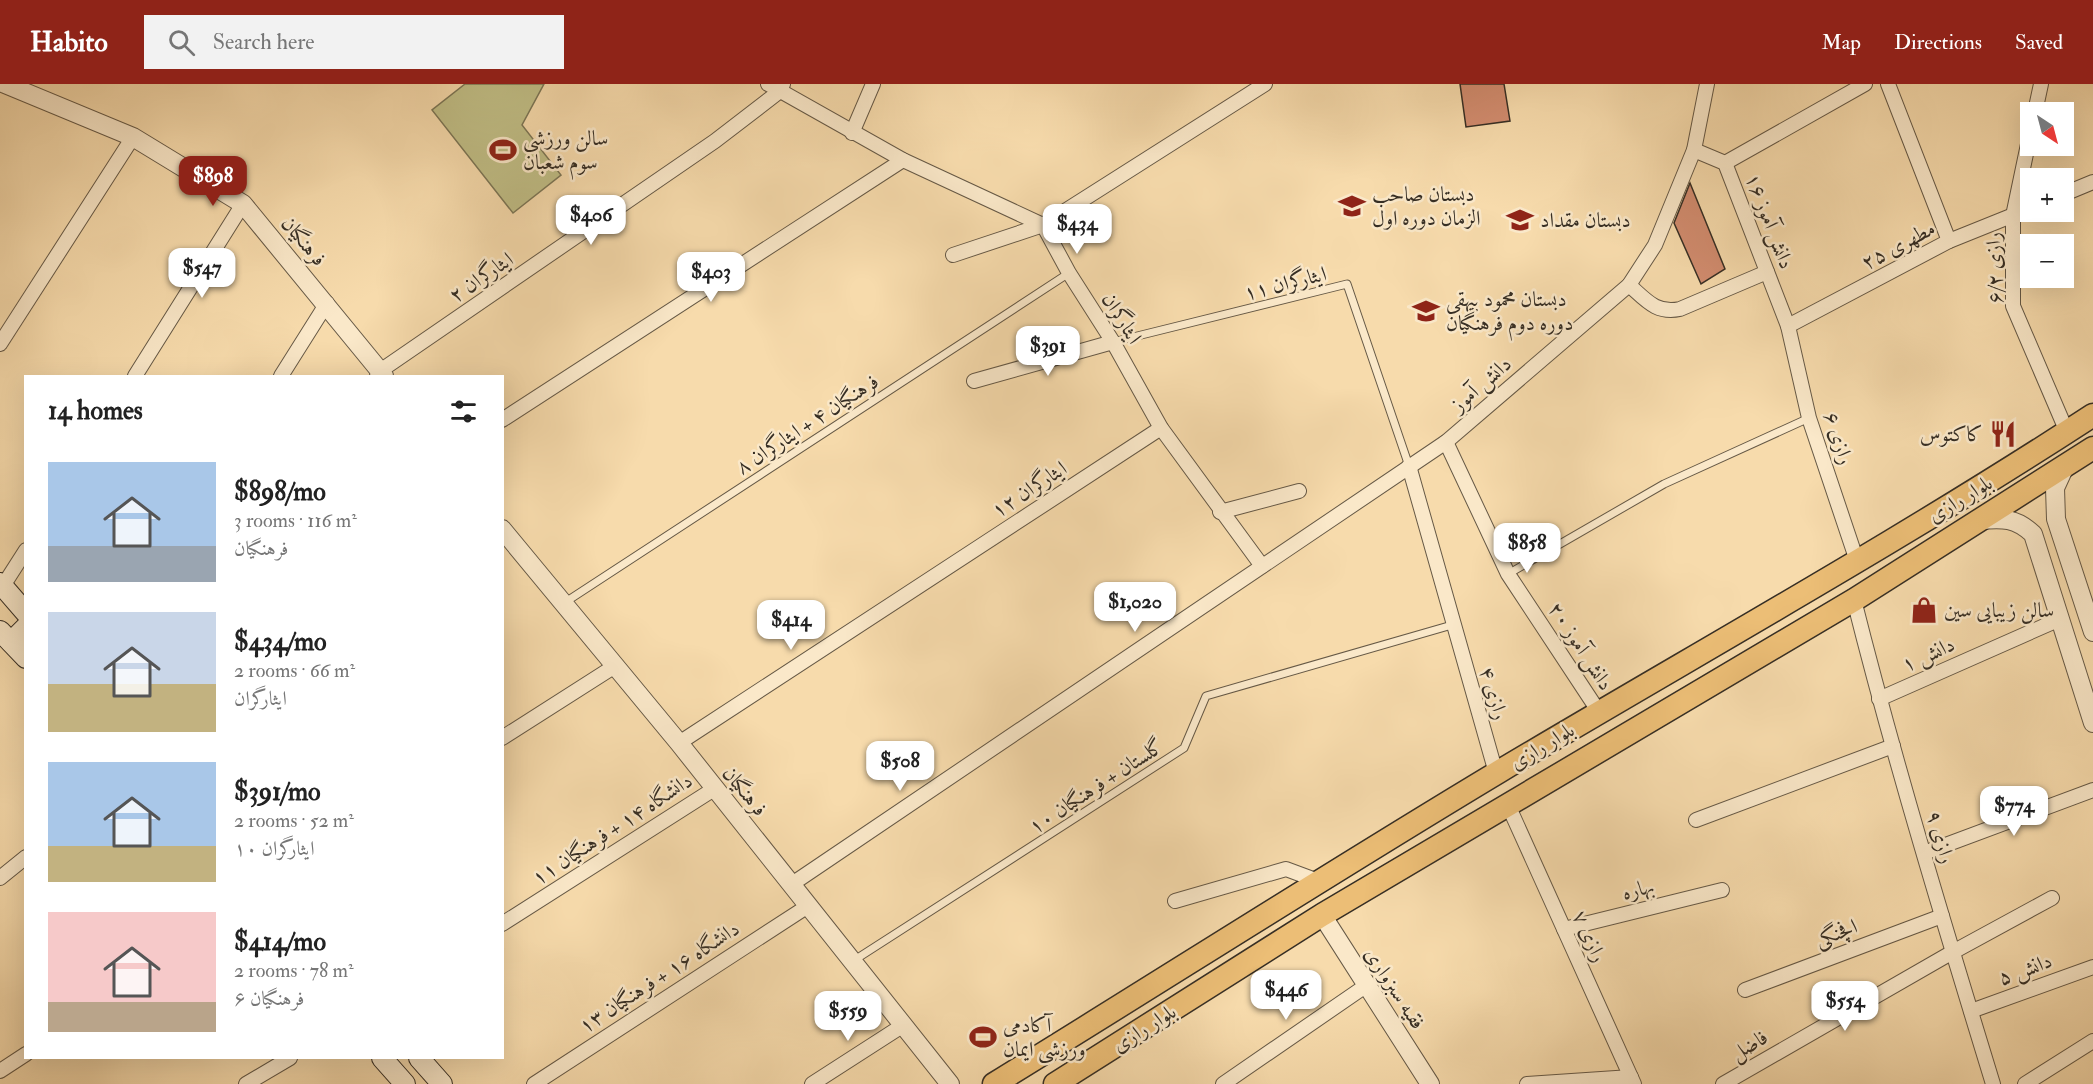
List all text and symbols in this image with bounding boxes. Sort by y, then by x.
search box [144,15,564,69]
text: Habito [30,25,108,60]
icon: search [165,26,198,59]
text: Search here [213,28,315,56]
text: Map [1821,29,1861,56]
text: Directions [1894,29,1982,56]
text: Saved [2015,29,2063,56]
north arrow [2020,102,2074,156]
map controls [2020,102,2074,288]
place label: سالن ورزشی سوم شعبان [523,125,608,180]
sports icon: سالن ورزشی سوم شعبان [488,135,518,165]
pin: $898 [177,156,249,207]
text: $898 [193,163,233,188]
button: + [2020,168,2074,222]
street label: دانش آموز ۱۶ [1739,169,1800,273]
place label: دبستان صاحب الزمان دوره اول [1372,181,1481,232]
school or university icon: دبستان صاحب الزمان دوره اول [1337,191,1367,221]
pin: $406 [555,195,627,246]
text: $406 [570,202,612,227]
pin: $434 [1041,204,1113,255]
school or university icon: دبستان مقداد [1505,205,1535,235]
place label: دبستان مقداد [1540,207,1631,234]
street label: فرهنگیان [275,211,332,272]
text: $434 [1057,211,1097,236]
street label: مطهری ۲۵ [1856,215,1940,276]
street label: رازی ۶/۲ [1980,232,2009,304]
button: − [2020,234,2074,288]
street label: ایثارگران ۲ [443,245,519,309]
pin: $547 [166,248,238,299]
pin: $403 [675,252,747,303]
text: $547 [182,255,222,280]
text: $403 [691,259,731,284]
street label: ایثارگران ۱۱ [1241,259,1329,307]
place label: دبستان محمود بیهقی دوره دوم فرهنگیان [1446,286,1573,341]
street label: ایثارگران [1095,287,1149,349]
school or university icon: دبستان محمود بیهقی دوره دوم فرهنگیان [1411,296,1441,326]
pin: $391 [1012,326,1084,377]
text: $391 [1030,333,1066,358]
street label: دانش آموز [1444,351,1517,419]
street label: فرهنگیان ۴ + ایثارگران ۸ [730,367,884,481]
text: 14 homes [48,395,143,427]
icon: filters [447,395,480,428]
street label: رازی ۶ [1817,408,1860,468]
restaurant icon: کاکتوس [1988,419,2018,449]
place label: کاکتوس [1920,421,1983,448]
street label: ایثارگران ۱۲ [986,454,1072,524]
street label: بلوار رازی [1923,470,1998,529]
text: $898/mo [234,476,326,508]
icon: home [96,486,168,558]
text: 3 rooms · 116 m² [234,508,357,533]
pin: $858 [1491,523,1563,574]
text: $858 [1508,530,1546,555]
text: فرهنگیان [234,536,289,561]
pin: $1,020 [1086,582,1184,633]
text: $1,020 [1108,589,1162,614]
shop icon: سالن زیبایی سین [1909,595,1939,625]
street label: دانش آموز ۲۰ [1542,597,1619,696]
place label: سالن زیبایی سین [1944,597,2054,624]
pin: $414 [755,600,827,651]
text: $414 [771,607,811,632]
text: $434/mo [234,626,327,658]
street label: دانش ۱ [1897,631,1959,678]
icon: home [96,636,168,708]
text: 2 rooms · 66 m² [234,658,355,683]
street label: رازی ۴ [1473,663,1514,723]
text: ایثارگران [234,686,287,711]
street label: بلوار رازی [1505,717,1580,776]
street label: گلستان + فرهنگیان ۱۰ [1024,733,1169,840]
pin: $508 [864,741,936,792]
text: $508 [880,748,920,773]
street label: فرهنگیان [716,761,773,822]
street label: دانشگاه ۱۴ + فرهنگیان ۱۱ [527,767,698,891]
text: $391/mo [234,776,321,808]
icon: home [96,786,168,858]
pin: $774 [1978,786,2050,837]
text: $774 [1994,793,2034,818]
street label: رازی ۹ [1920,807,1961,867]
text: 2 rooms · 52 m² [234,808,354,833]
text: ایثارگران ۱۰ [234,836,315,861]
street label: بهاره [1619,873,1657,906]
street label: رازی ۷ [1566,906,1613,966]
street label: افچنگی [1811,913,1861,954]
street label: دانشگاه ۱۶ + فرهنگیان ۱۳ [574,915,745,1039]
text: $414/mo [234,926,326,958]
icon: home [96,936,168,1008]
street label: فقیه سبزواری [1358,942,1431,1034]
street label: دانش ۵ [1994,947,2056,992]
text: 2 rooms · 78 m² [234,958,354,983]
pin: $446 [1250,970,1322,1021]
text: $446 [1265,977,1307,1002]
pin: $554 [1809,981,1881,1032]
text: فرهنگیان ۶ [234,986,304,1011]
text: $554 [1825,988,1865,1013]
pin: $559 [812,991,884,1042]
text: $559 [828,998,868,1023]
street label: بلوار رازی [1107,998,1181,1059]
place label: آکادمی ورزشی ایمان [1003,1012,1086,1064]
sports icon: آکادمی ورزشی ایمان [968,1022,998,1052]
street label: فاضل [1726,1024,1773,1068]

